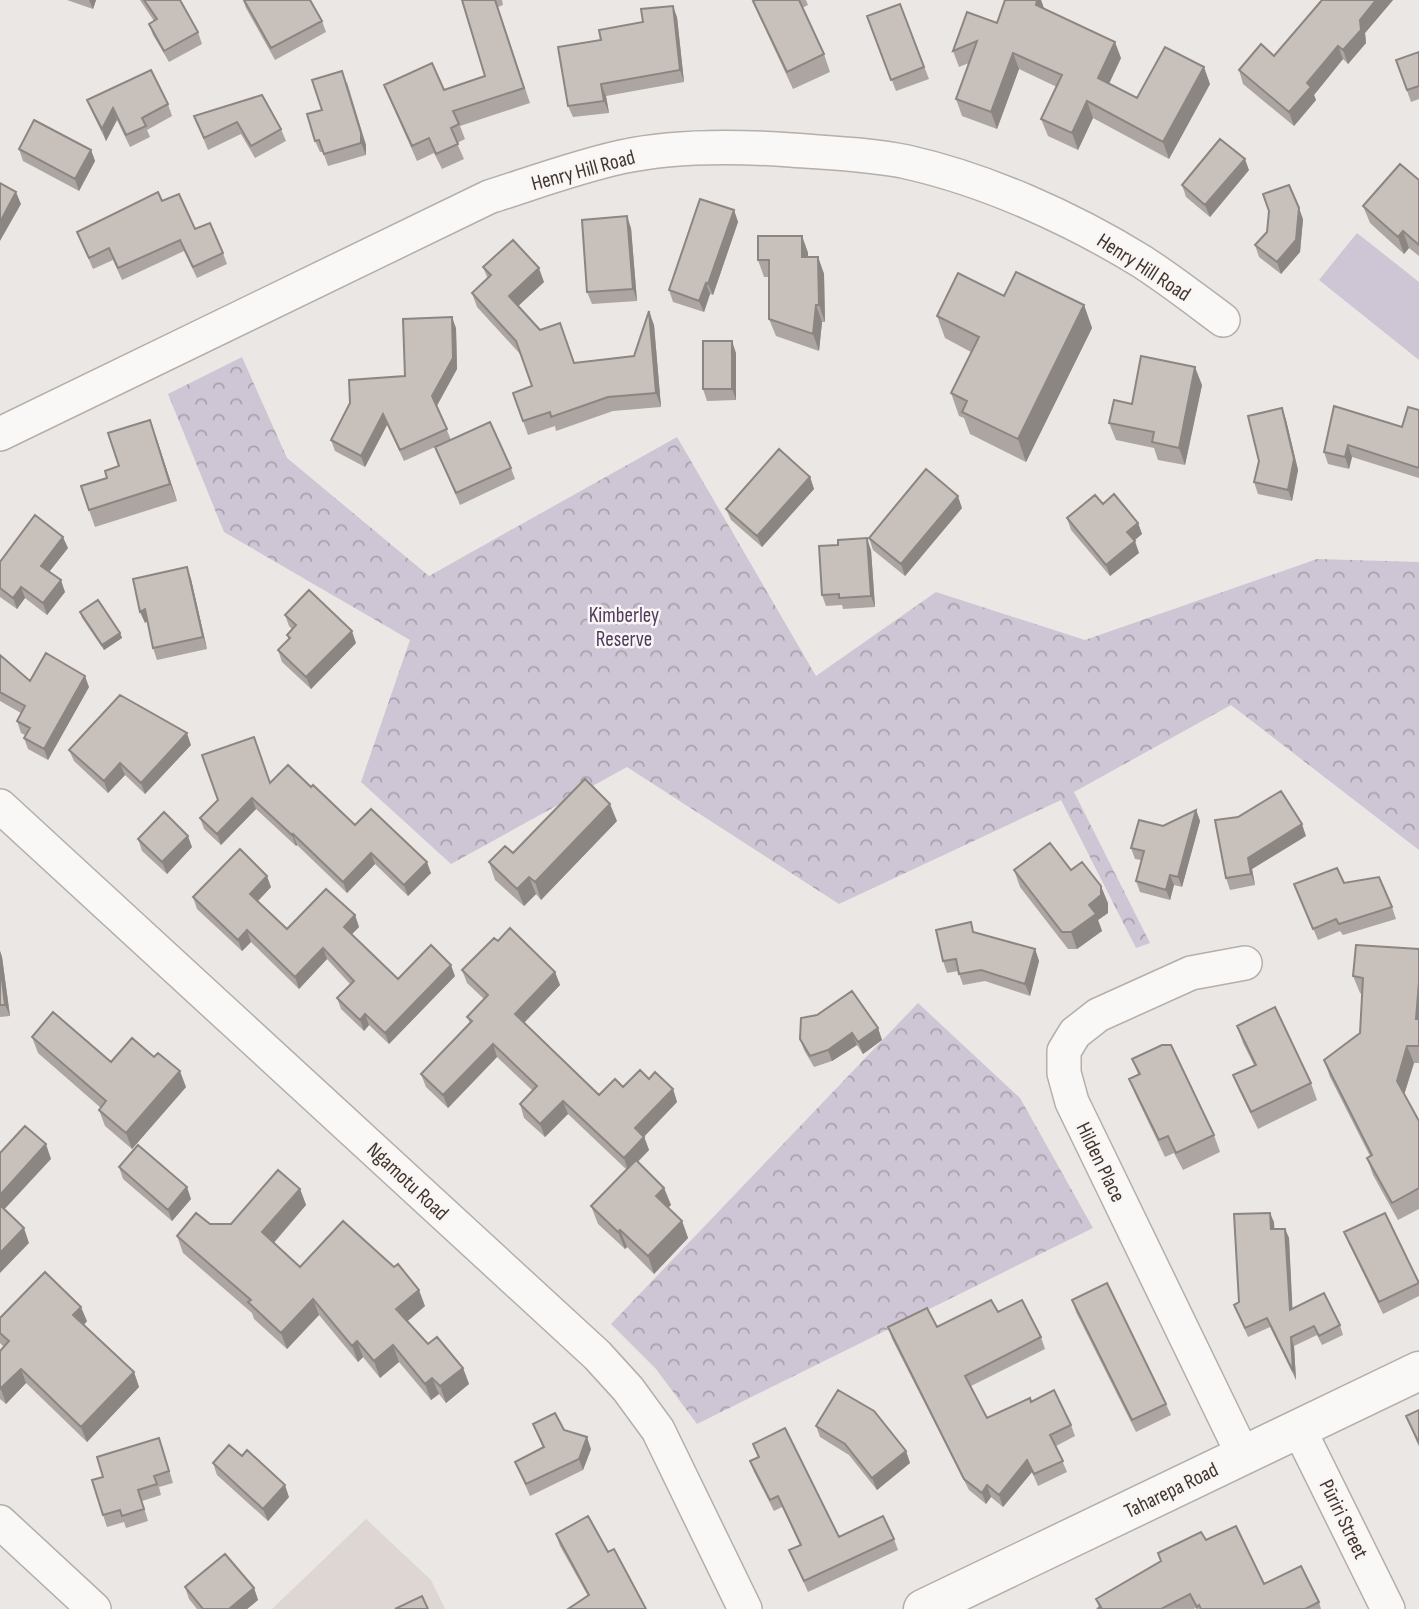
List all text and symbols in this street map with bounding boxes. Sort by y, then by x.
street label: Henry Hill Road [528,145,638,196]
street label: Henry Hill Road [1092,228,1195,307]
park label: Kimberley Reserve [589,603,659,652]
street label: Hilden Place [1071,1118,1131,1206]
street label: Ngamotu Road [362,1137,454,1225]
street label: Taharepa Road [1120,1457,1222,1524]
street label: Pūriri Street [1314,1475,1373,1563]

